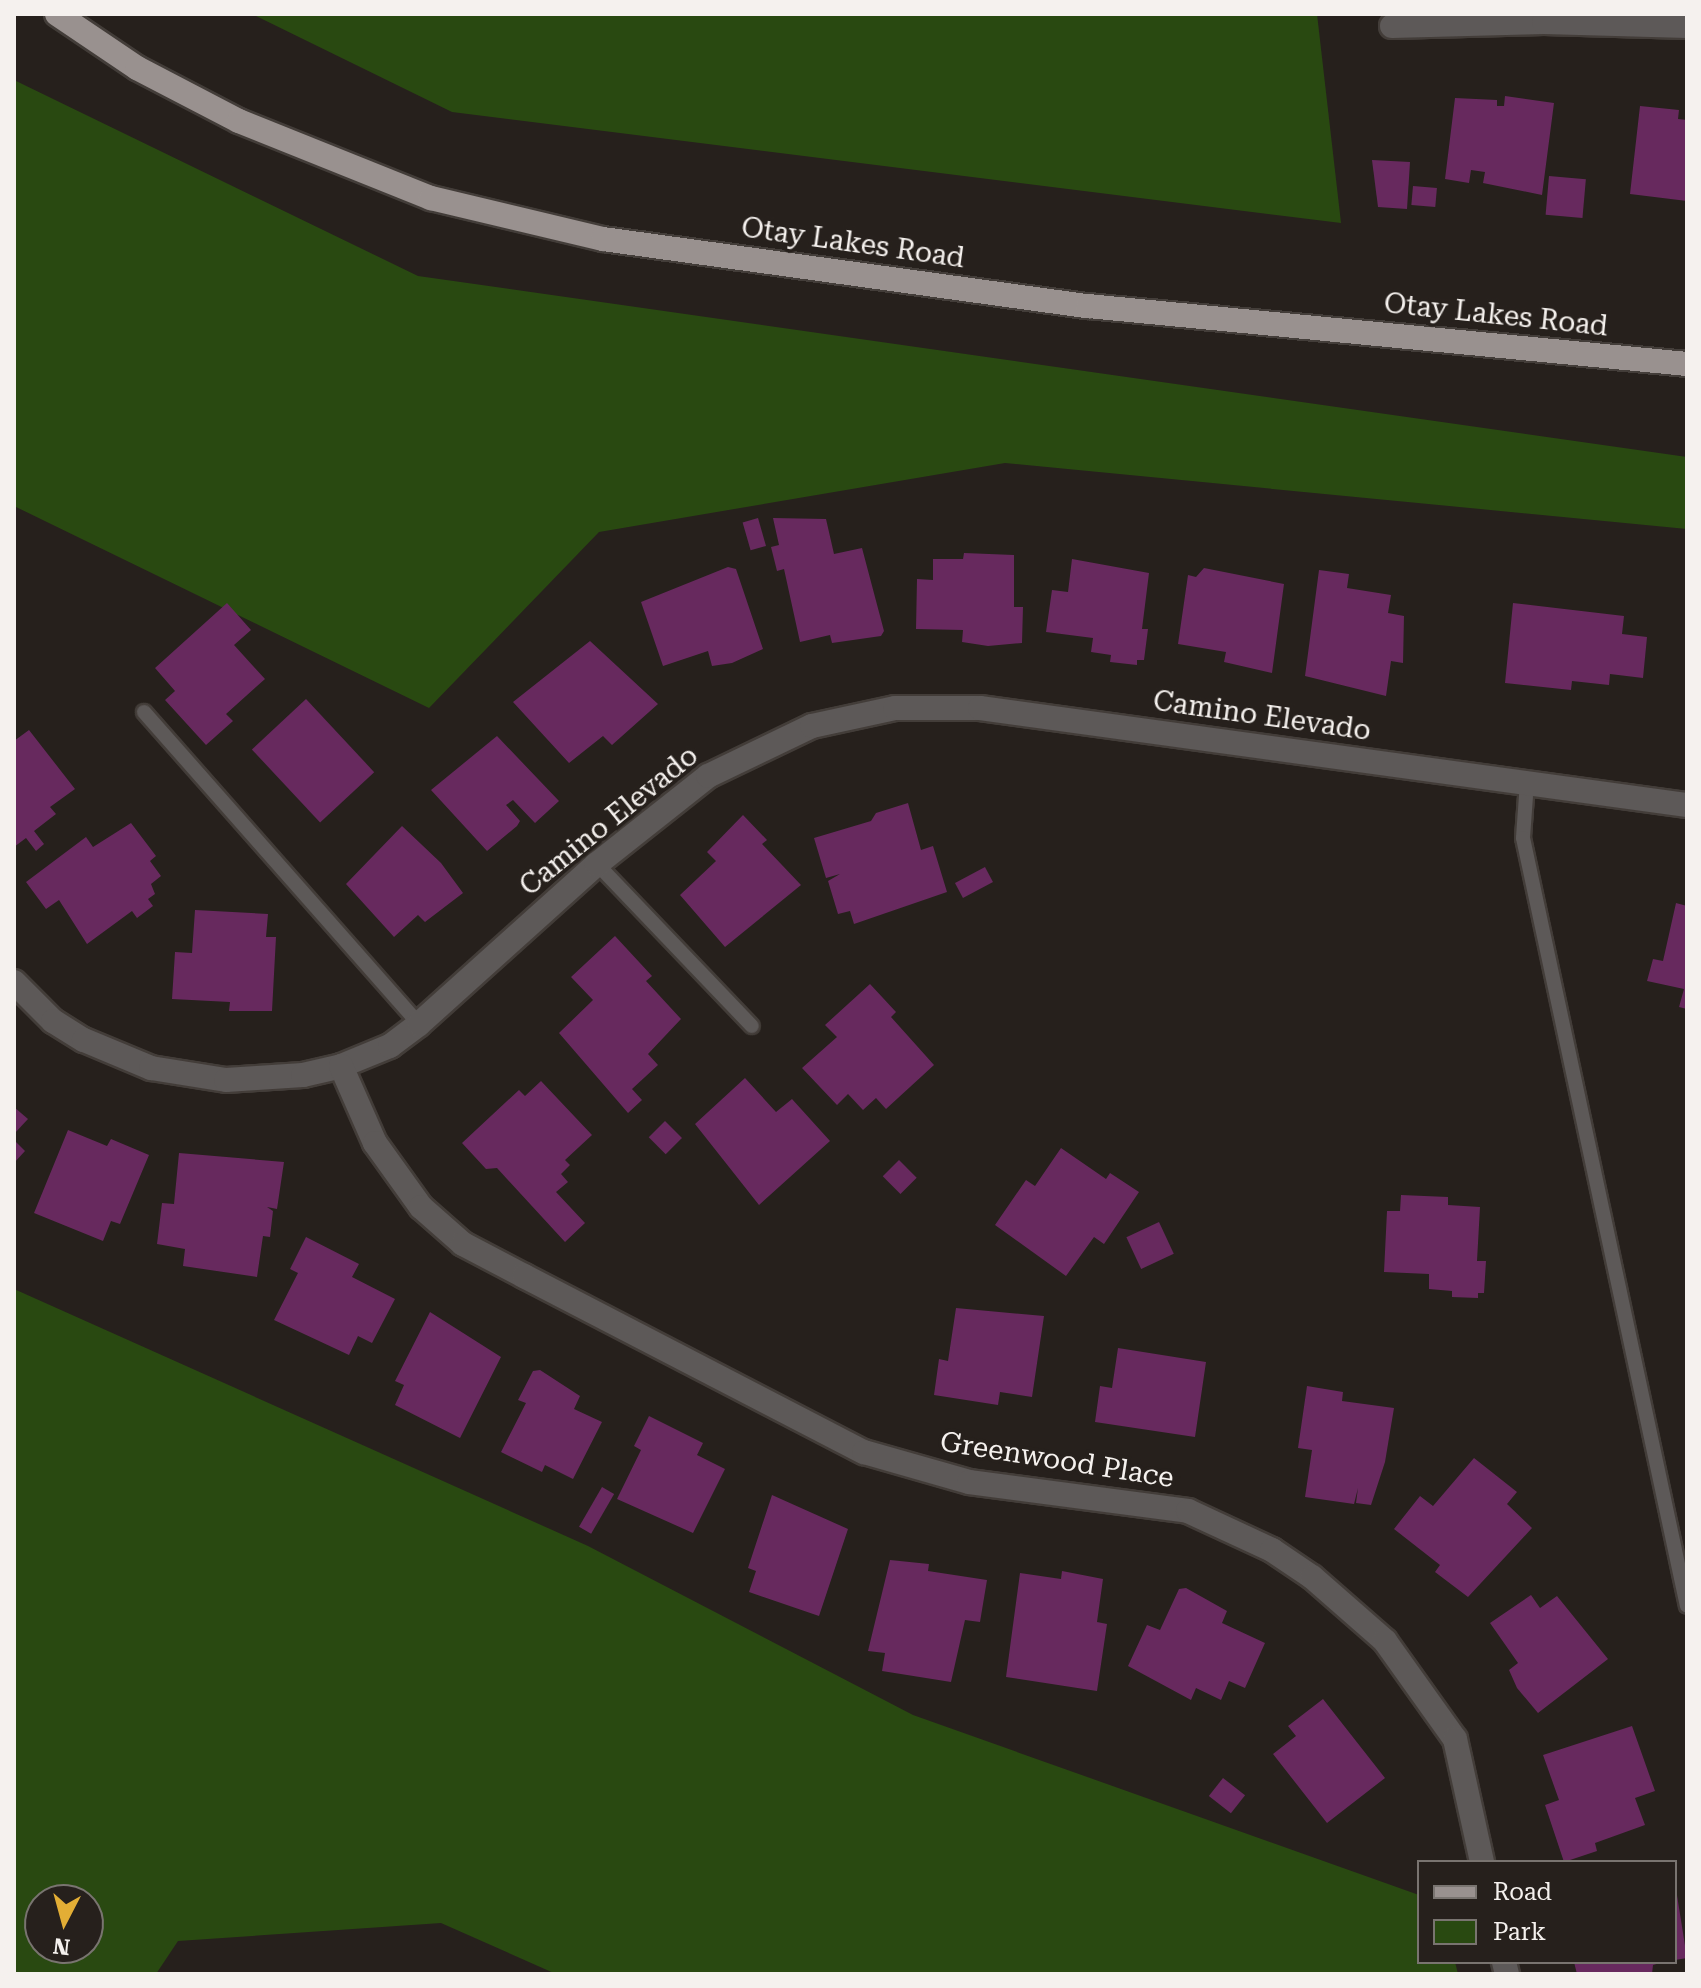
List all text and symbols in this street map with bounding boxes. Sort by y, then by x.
street label: Otay Lakes Road [739,211,967,275]
street label: Otay Lakes Road [1382,287,1610,343]
street label: Camino Elevado [1151,684,1373,748]
street label: Camino Elevado [513,739,705,903]
street label: Greenwood Place [938,1425,1176,1495]
legend [1417,1860,1677,1964]
text: Road [1493,1878,1552,1906]
north arrow [24,1884,104,1964]
text: Park [1493,1918,1546,1946]
text: N [52,1933,71,1960]

